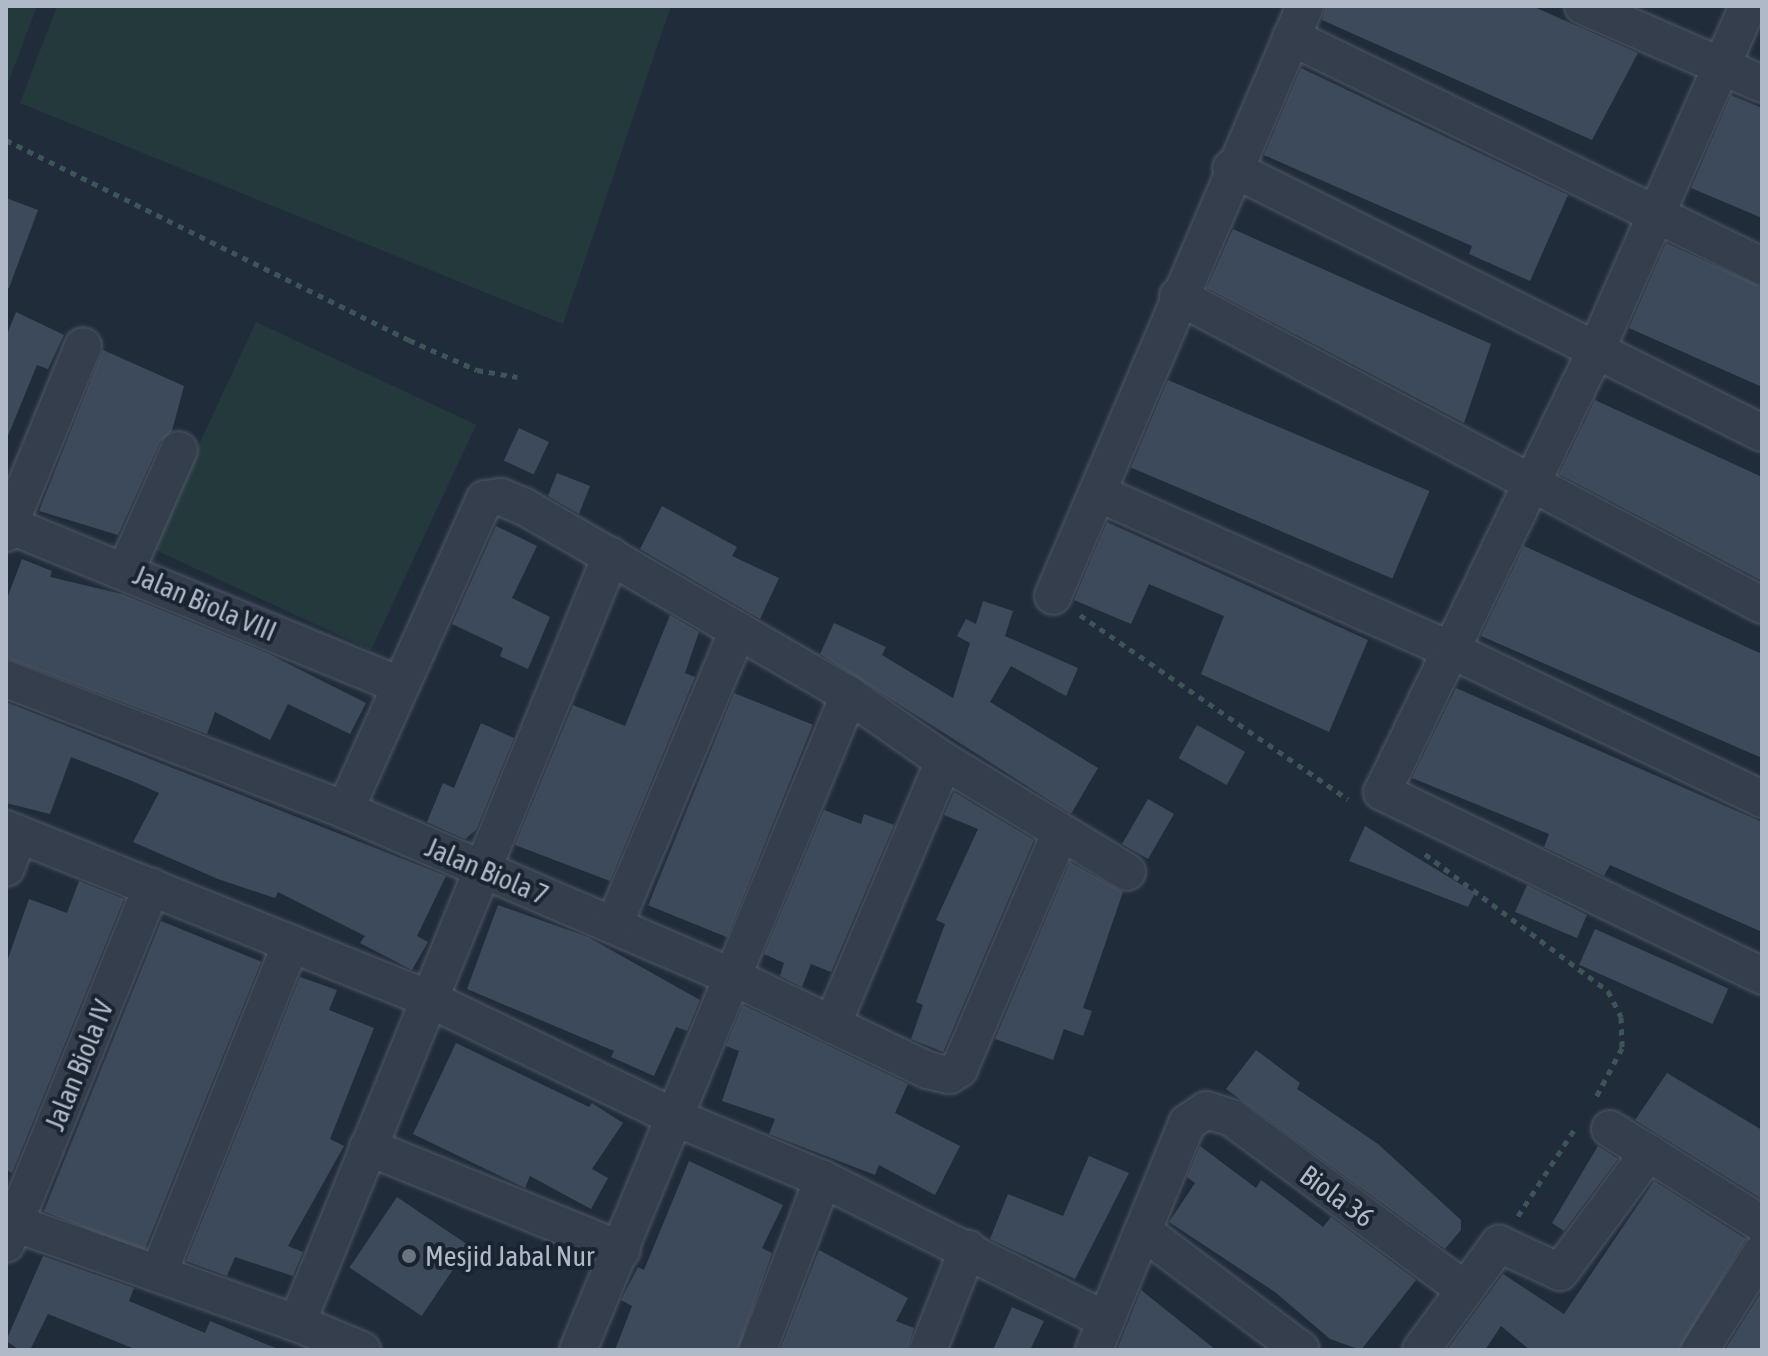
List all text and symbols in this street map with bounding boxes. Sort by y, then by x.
street label: Jalan Biola VIII [128,558,282,648]
street label: Jalan Biola 7 [421,830,553,912]
street label: Jalan Biola IV [38,995,120,1135]
street label: Biola 36 [1293,1158,1381,1234]
place label: Mesjid Jabal Nur [425,1239,594,1273]
marker: Mesjid Jabal Nur [400,1247,418,1265]

